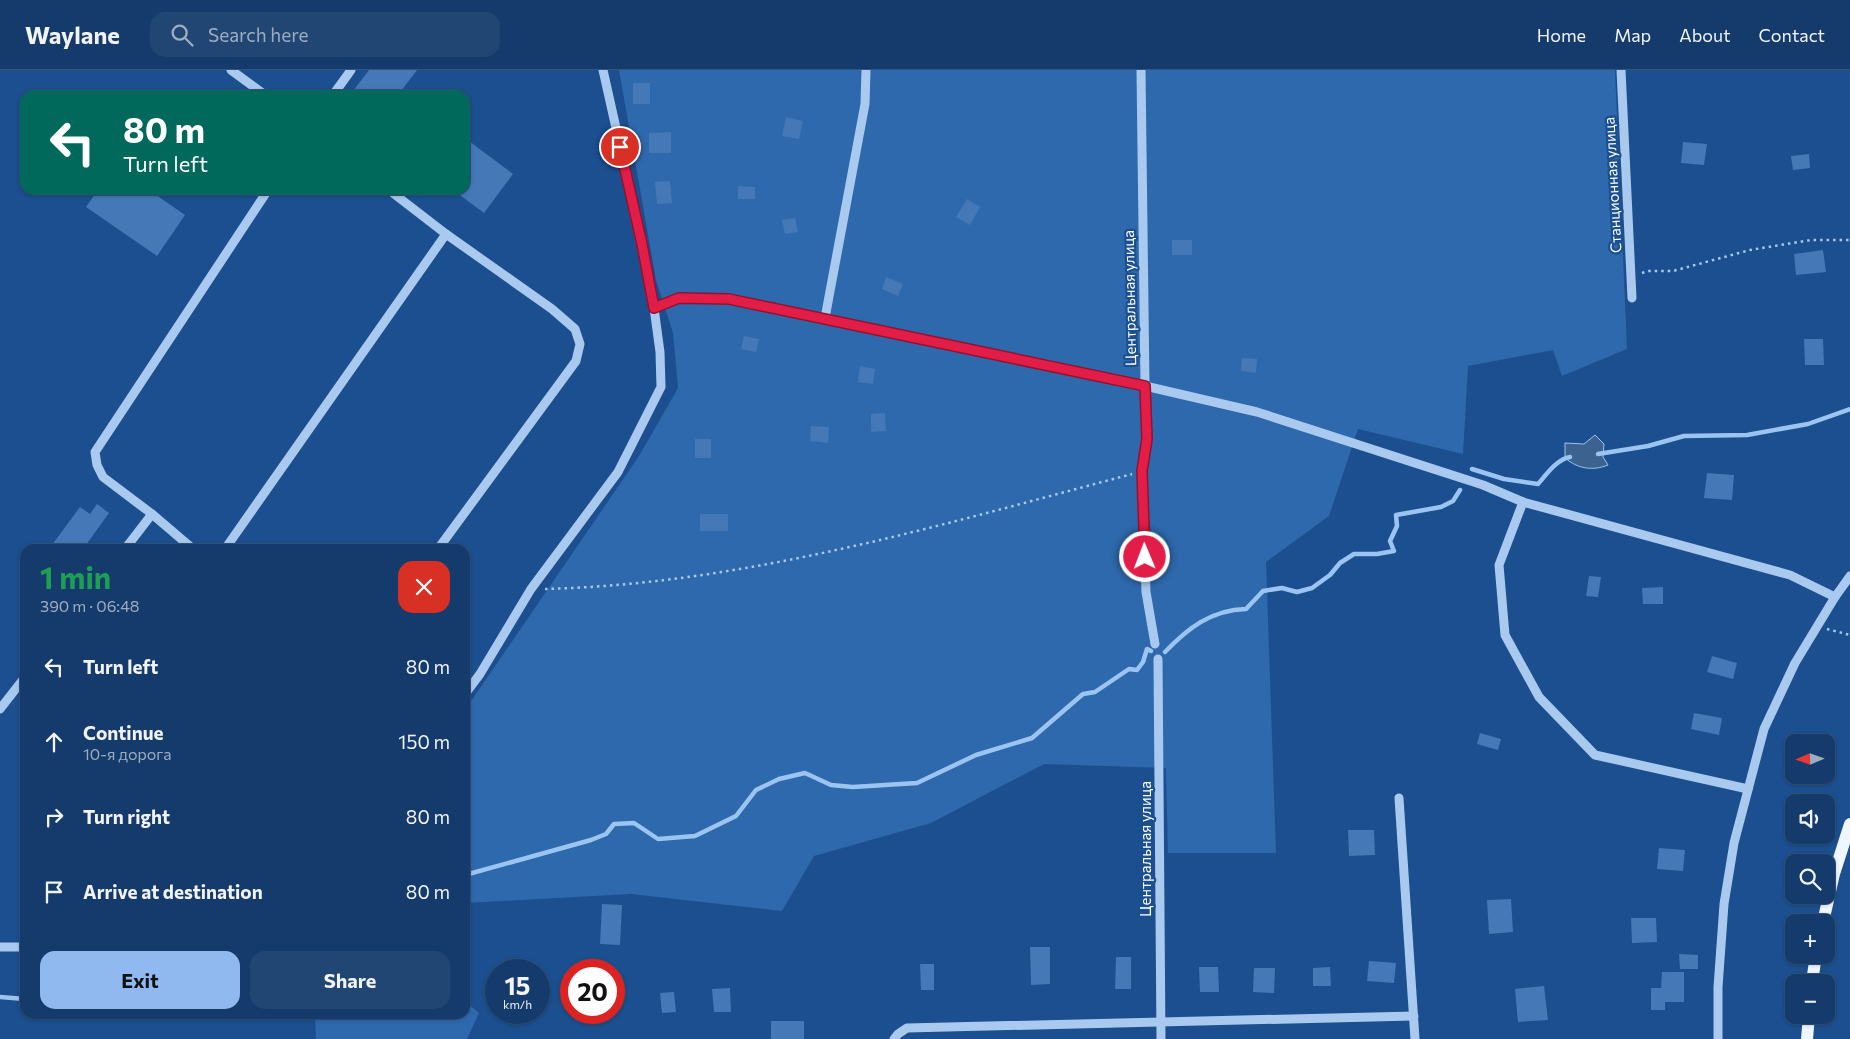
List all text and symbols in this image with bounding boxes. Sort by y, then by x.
search box [150,12,500,57]
text: Waylane [25,20,120,49]
icon: search [168,21,196,49]
text: Search here [208,23,308,46]
text: Home [1537,24,1586,46]
text: Map [1614,24,1651,46]
text: About [1679,24,1731,46]
text: Contact [1759,24,1825,46]
text: 80 m [123,107,205,150]
icon: left [40,110,105,175]
street label: Станционная улица [1599,116,1625,254]
pin [599,126,641,168]
icon: arrive [606,133,634,161]
text: Turn left [123,150,208,177]
street label: Центральная улица [1119,230,1139,366]
position arrow [1118,530,1170,582]
text: 1 min [40,558,111,595]
button: close [398,561,450,613]
text: 390 m · 06:48 [40,596,139,615]
icon: left [40,653,68,681]
text: Turn left [83,655,158,678]
text: 80 m [406,655,450,678]
text: Continue [83,721,163,744]
icon: ahead [40,728,68,756]
text: 150 m [398,730,450,753]
north arrow [1785,734,1835,784]
map controls [1785,734,1835,1024]
text: 10-я дорога [83,744,172,763]
street label: Центральная улица [1136,781,1154,917]
button: sound [1785,794,1835,844]
icon: right [40,803,68,831]
text: Turn right [83,805,170,828]
text: 80 m [406,805,450,828]
button: search [1785,854,1835,904]
icon: arrive [40,878,68,906]
text: Arrive at destination [83,880,263,903]
text: 80 m [406,880,450,903]
button: + [1785,914,1835,964]
button: Exit [40,951,240,1009]
button: Share [250,951,450,1009]
speed limit sign: 20 [560,959,625,1024]
text: 15 [505,970,530,1000]
button: − [1785,974,1835,1024]
text: km/h [503,997,532,1011]

